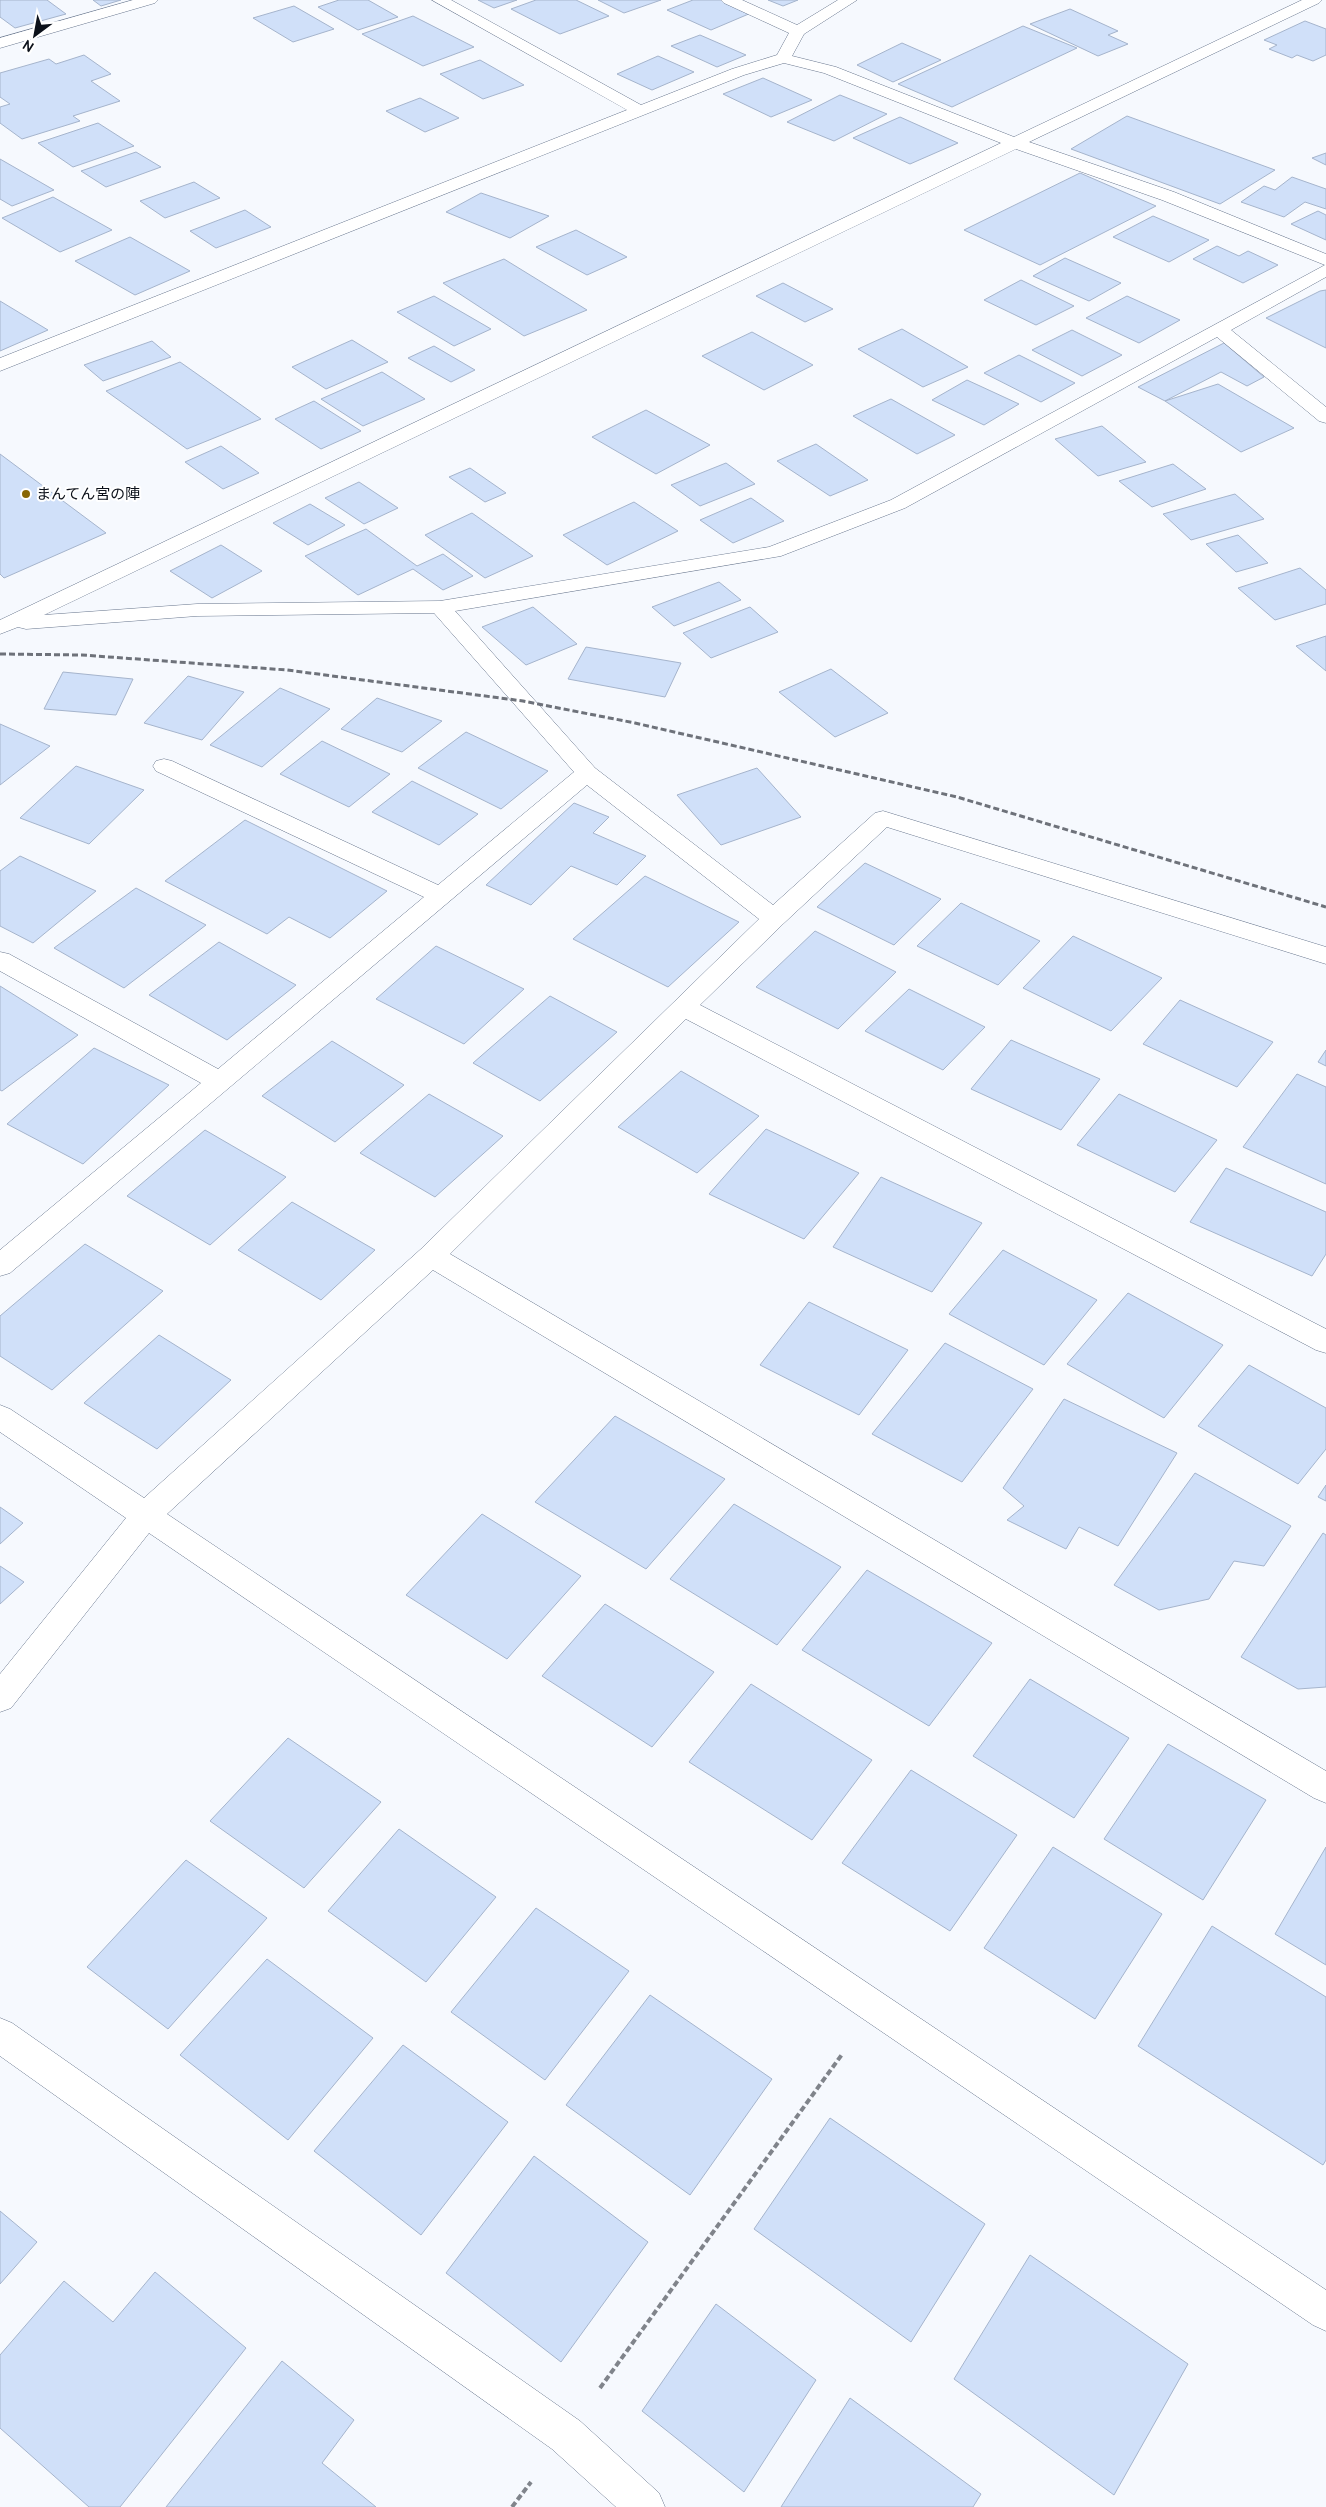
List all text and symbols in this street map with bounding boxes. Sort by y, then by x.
north arrow [10,10,60,60]
text: N [19,36,37,56]
place label: まんてん宮の陣 [36,485,140,503]
marker: まんてん宮の陣 [20,488,32,500]

